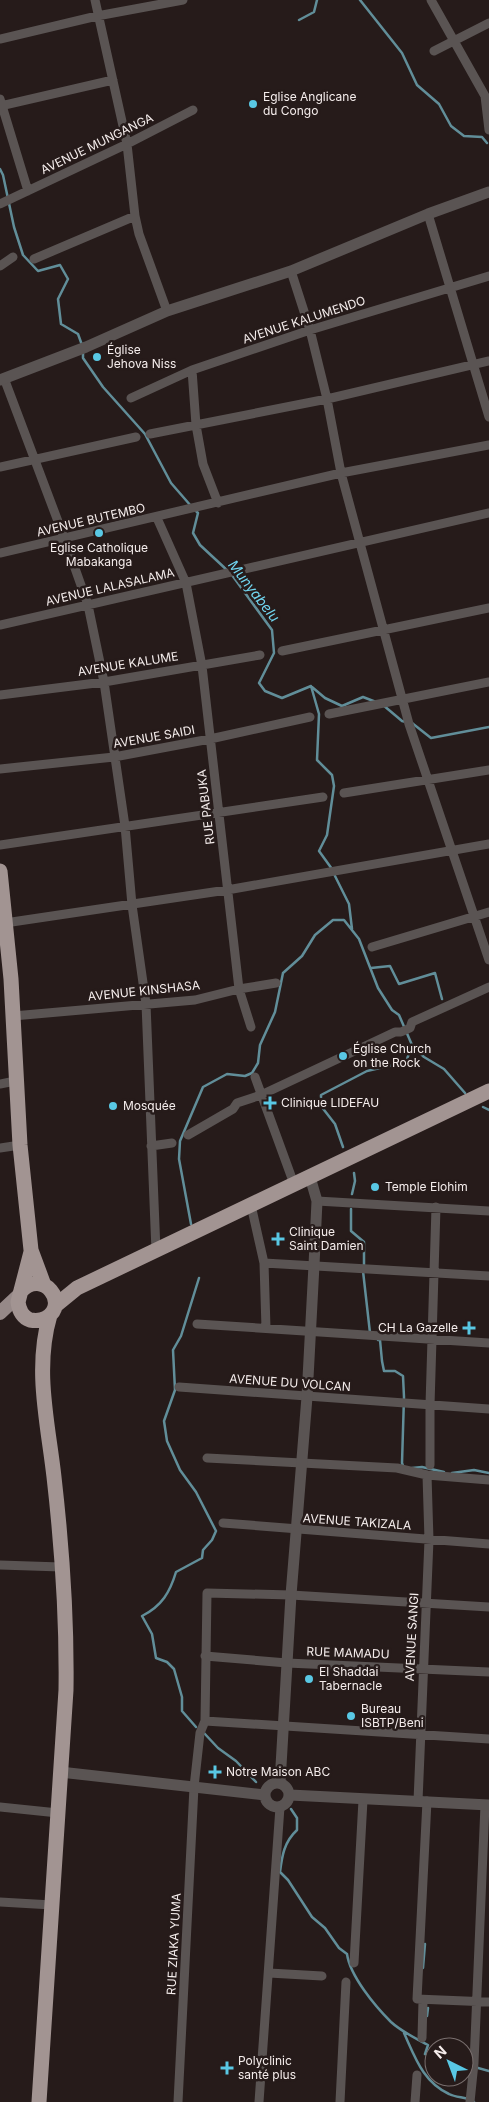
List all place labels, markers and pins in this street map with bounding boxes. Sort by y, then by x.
place label: Eglise Anglicane du Congo [263,89,356,118]
marker: Eglise Anglicane du Congo [247,98,259,110]
place label: Église Jehova Niss [107,342,176,371]
marker: Église Jehova Niss [91,351,103,363]
marker: Eglise Catholique Mabakanga [93,527,105,539]
place label: Eglise Catholique Mabakanga [50,540,148,569]
place label: Église Church on the Rock [353,1041,431,1070]
marker: Église Church on the Rock [337,1050,349,1062]
place label: Clinique LIDEFAU [281,1095,379,1110]
marker: Clinique LIDEFAU [263,1096,277,1110]
place label: Mosquée [123,1098,176,1113]
marker: Mosquée [107,1100,119,1112]
place label: Temple Elohim [385,1179,468,1194]
marker: Temple Elohim [369,1181,381,1193]
place label: Clinique Saint Damien [289,1224,364,1253]
marker: Clinique Saint Damien [271,1232,285,1246]
place label: CH La Gazelle [378,1320,458,1335]
marker: CH La Gazelle [462,1321,476,1335]
place label: El Shaddai Tabernacle [319,1664,382,1693]
marker: El Shaddai Tabernacle [303,1673,315,1685]
place label: Bureau ISBTP/Beni [361,1701,424,1730]
marker: Bureau ISBTP/Beni [345,1710,357,1722]
place label: Notre Maison ABC [226,1764,330,1779]
marker: Notre Maison ABC [208,1765,222,1779]
place label: Polyclinic santé plus [238,2053,296,2082]
marker: Polyclinic santé plus [220,2061,234,2075]

